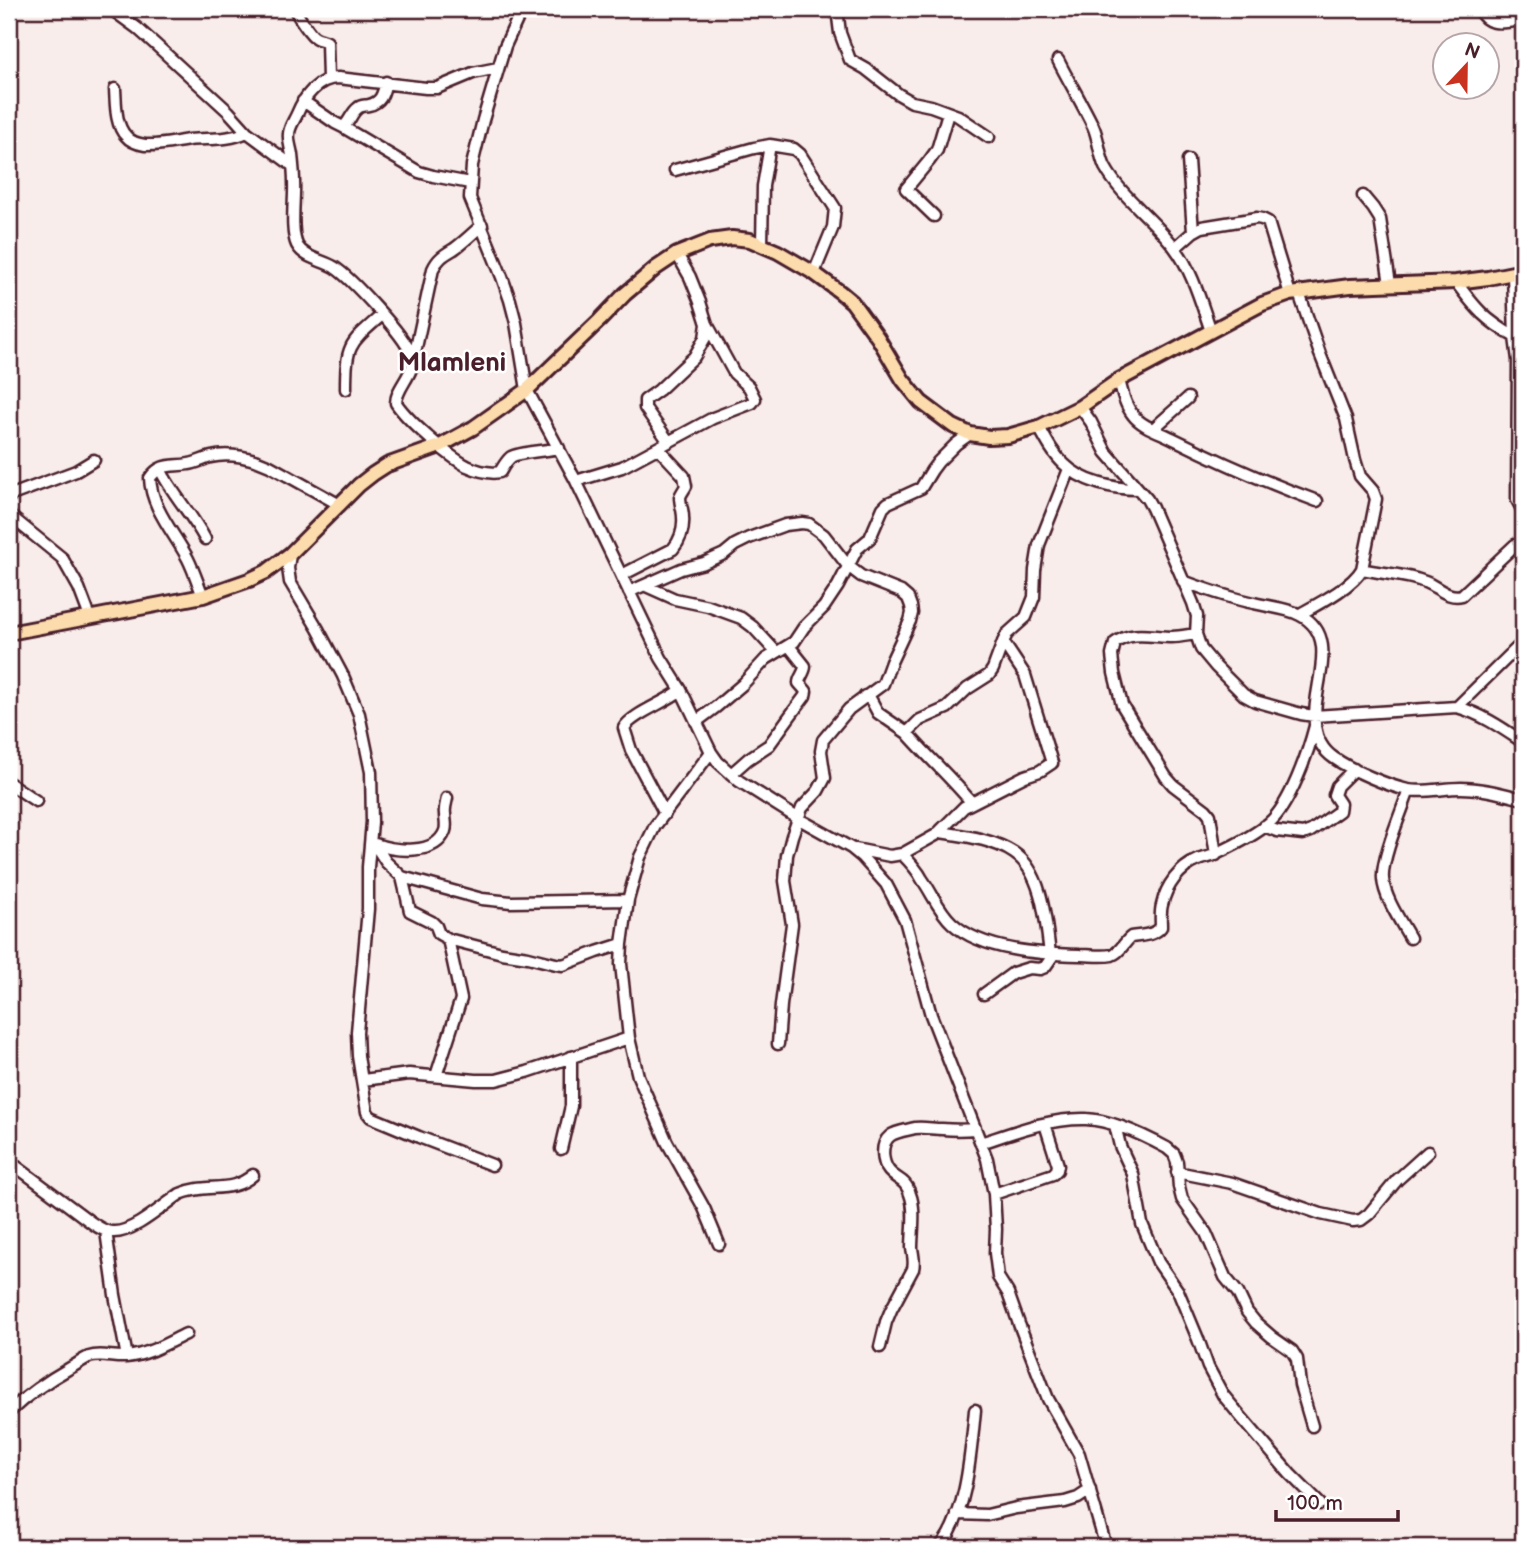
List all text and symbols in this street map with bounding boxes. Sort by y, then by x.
north arrow [1430,32,1500,102]
text: N [1461,38,1483,65]
district label: Mlamleni [398,348,506,379]
scale bar [1276,1479,1399,1523]
text: 100 m [1287,1491,1343,1516]

